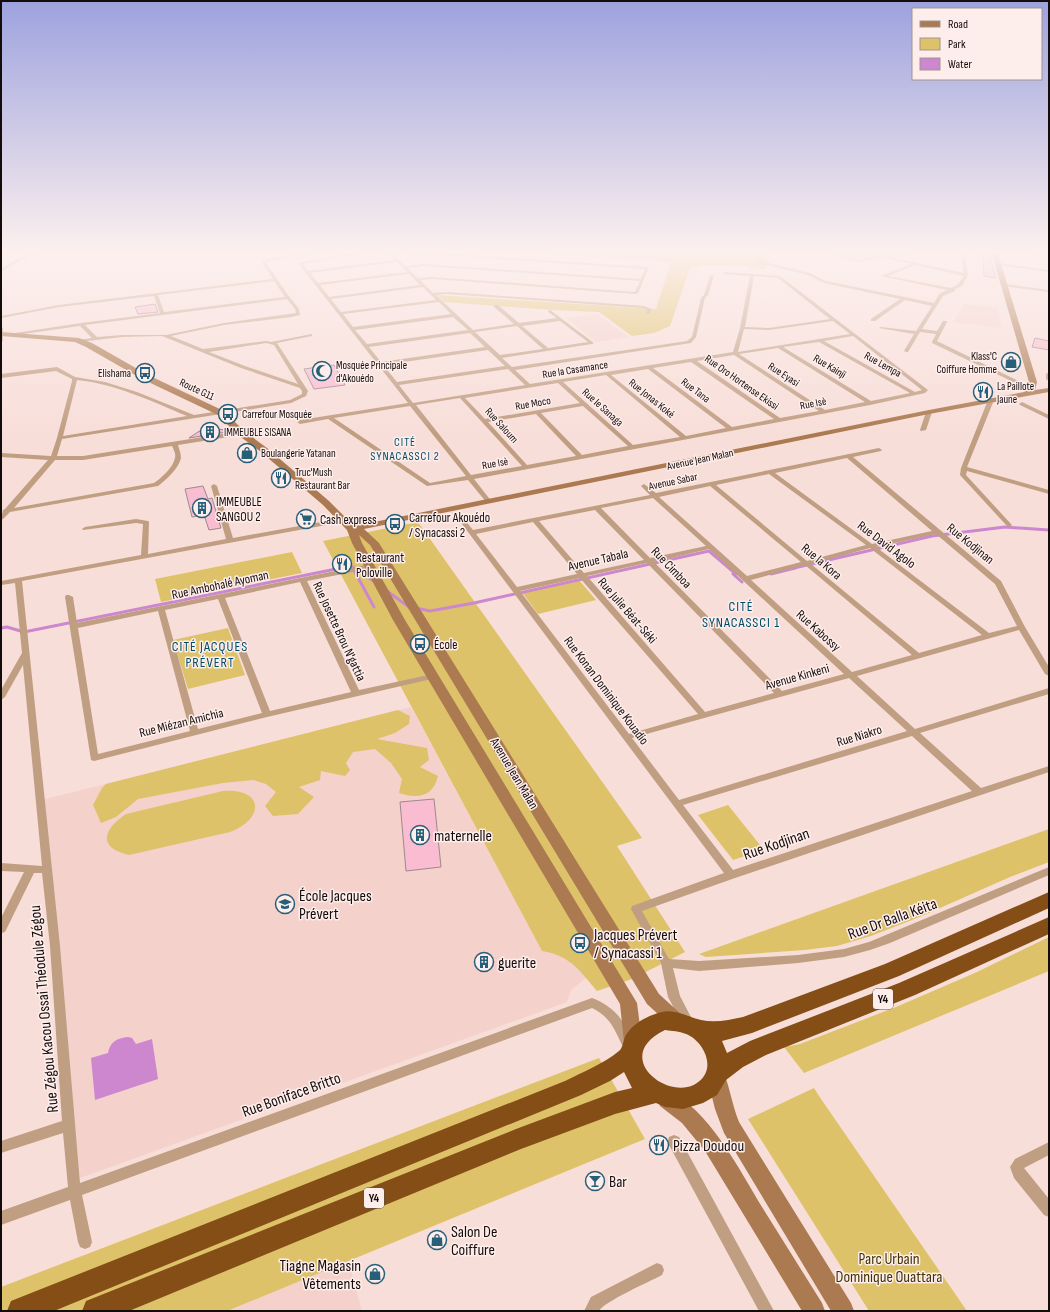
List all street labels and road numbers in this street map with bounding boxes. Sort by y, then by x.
street label: Rue Lempa [862,349,903,380]
street label: Rue Oro Hortense Ekissi [702,352,781,413]
street label: Rue Kainji [811,352,848,381]
street label: Rue la Casamance [541,358,609,381]
street label: Rue Eyasi [766,360,802,389]
street label: Rue Tana [679,375,713,405]
street label: Route G11 [177,376,216,403]
street label: Rue Jonas Koké [626,376,677,421]
street label: Rue le Sanaga [580,386,626,429]
street label: Rue Moco [514,394,552,413]
street label: Rue Isè [799,395,827,412]
street label: Rue Saloum [482,405,521,446]
street label: Avenue Jean Malan [665,446,735,473]
street label: Rue Isè [481,455,509,472]
street label: Avenue Sabar [647,470,699,493]
street label: Rue David Agolo [854,518,919,572]
street label: Rue Kodjinan [944,520,997,568]
street label: Rue la Kora [798,540,845,583]
street label: Rue Cimboa [648,544,695,592]
street label: Avenue Tabala [566,545,630,575]
street label: Rue Ambohalé Ayoman [170,567,270,603]
street label: Rue Julie Béat-Séki [594,574,660,647]
street label: Rue Josette Brou N'gattia [309,579,369,684]
street label: Rue Kabossy [793,607,844,655]
street label: Rue Konan Dominique Kouadio [560,633,652,748]
street label: Avenue Kinkeni [763,660,831,694]
street label: Rue Miézan Amichia [138,705,225,741]
street label: Rue Niakro [835,721,884,750]
street label: Avenue Jean Malan [486,734,542,812]
street label: Rue Kodjinan [741,824,812,865]
street label: Rue Dr Balla Kéita [845,895,940,944]
street label: Rue Zégou Kacou Ossai Théodule Zégou [26,904,63,1113]
road number: Y4 [873,989,893,1009]
street label: Rue Boniface Britto [240,1069,343,1122]
road number: Y4 [364,1188,384,1208]

